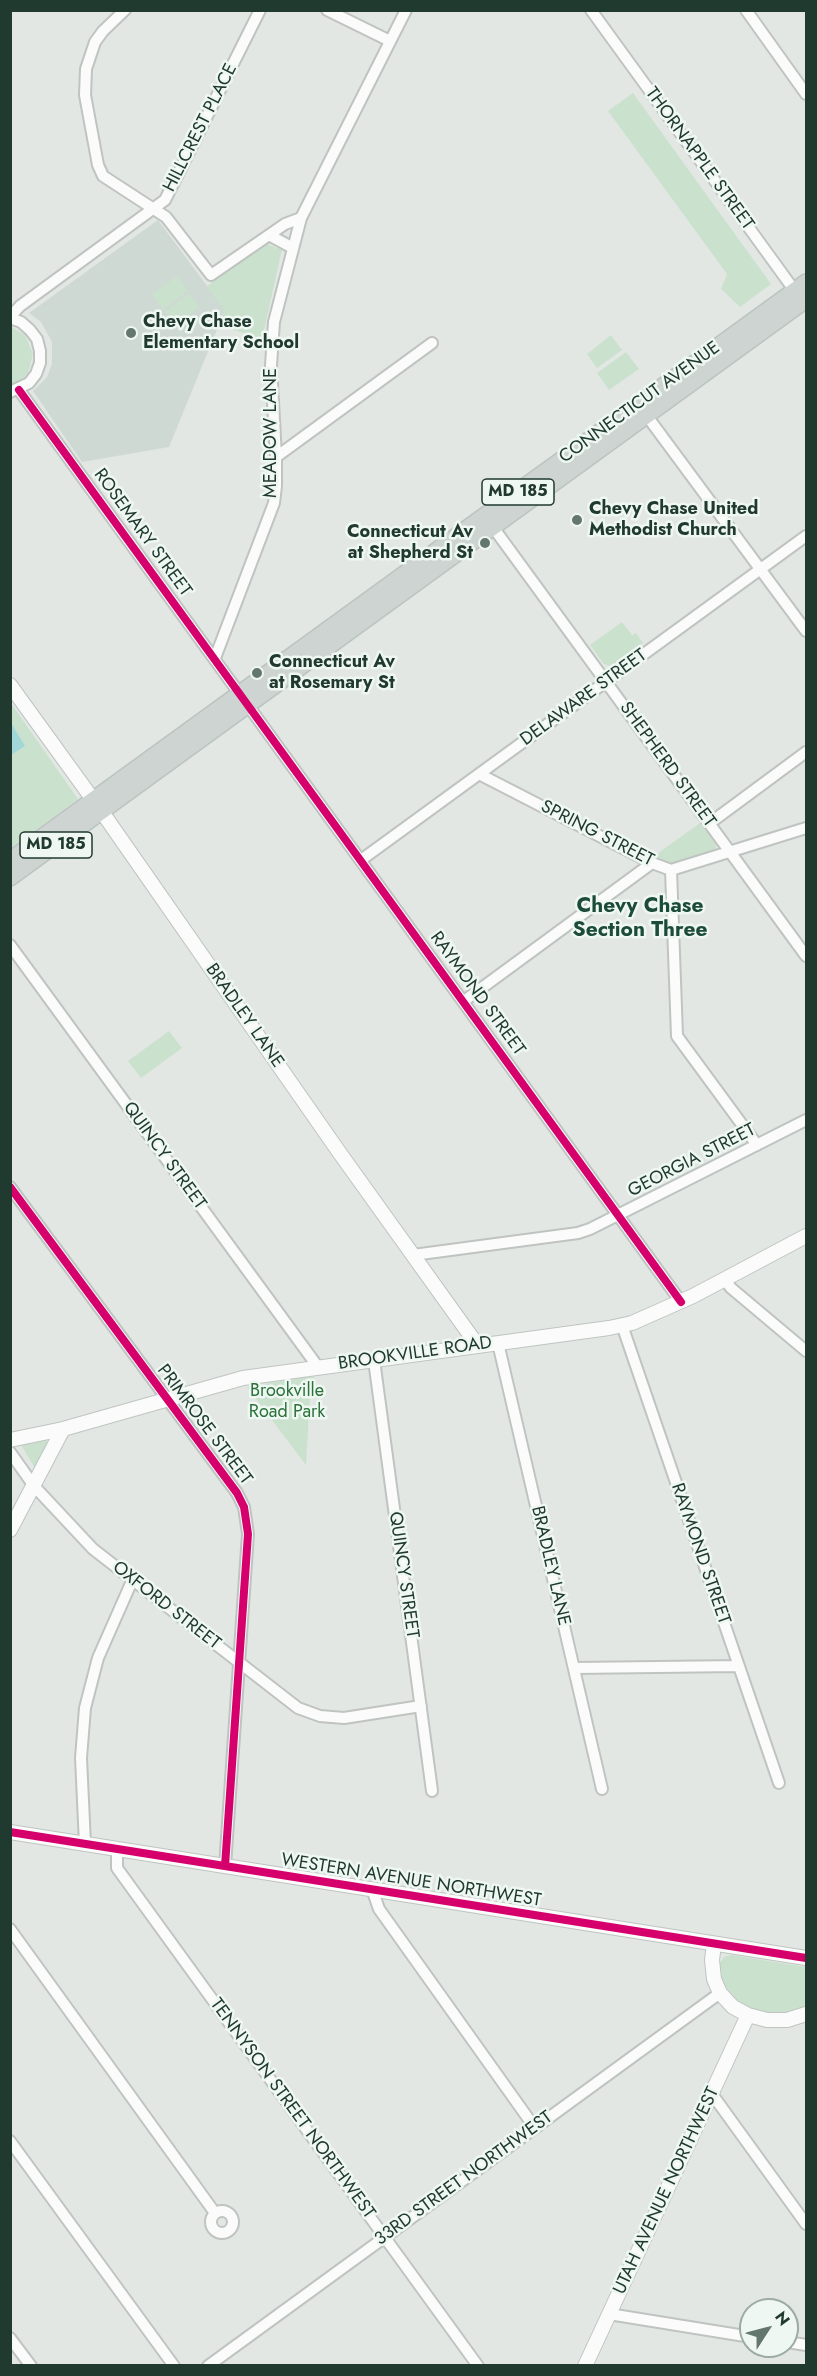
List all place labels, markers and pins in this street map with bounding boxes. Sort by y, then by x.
place label: Chevy Chase Elementary School [143,312,299,354]
marker: Chevy Chase Elementary School [124,326,138,340]
place label: Chevy Chase United Methodist Church [589,499,758,542]
marker: Chevy Chase United Methodist Church [570,513,584,527]
place label: Connecticut Av at Shepherd St [347,522,473,564]
marker: Connecticut Av at Shepherd St [478,536,492,550]
place label: Connecticut Av at Rosemary St [269,652,395,694]
marker: Connecticut Av at Rosemary St [250,666,264,680]

